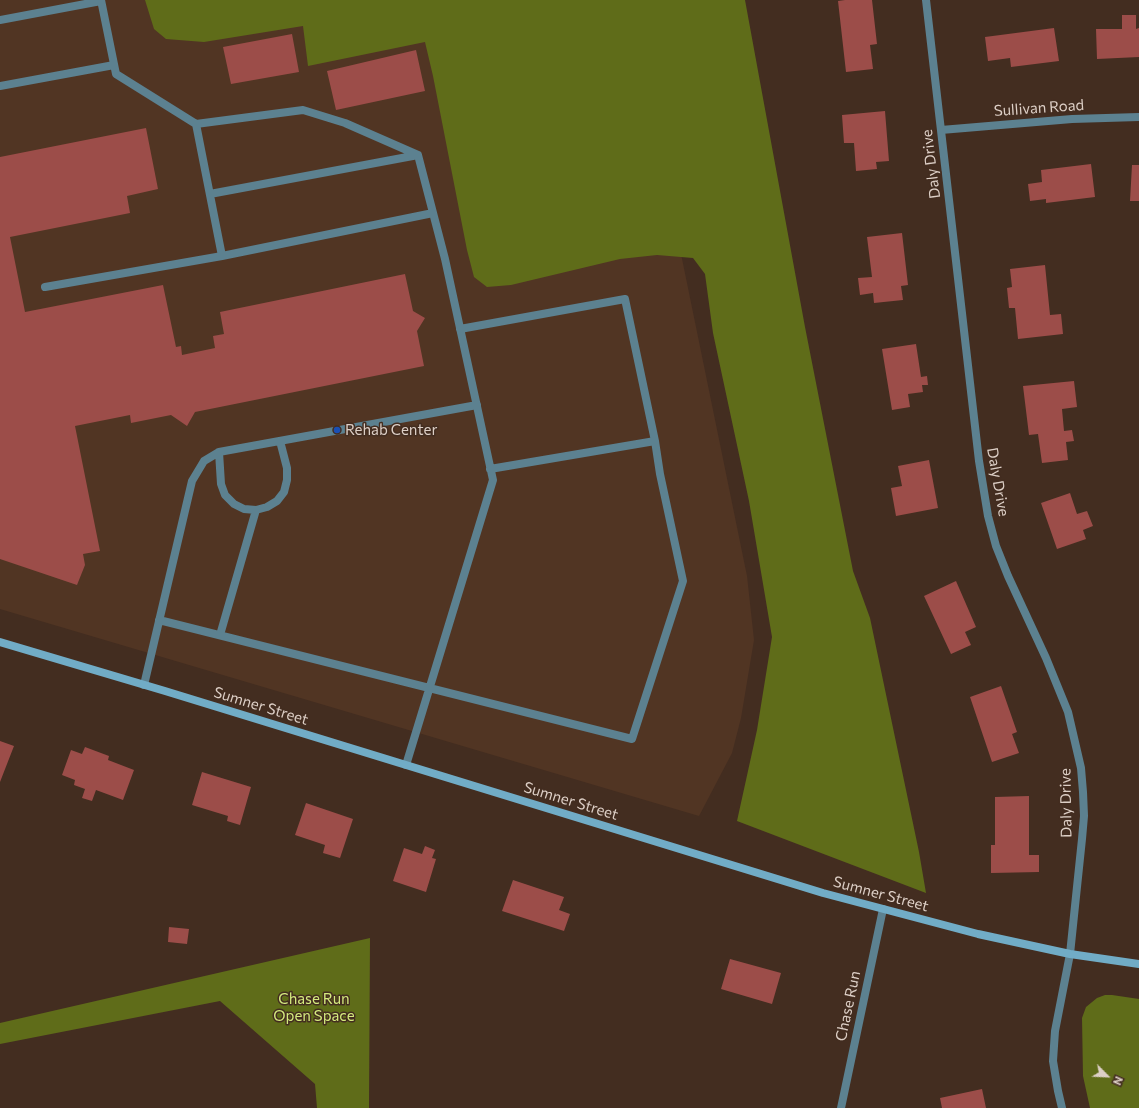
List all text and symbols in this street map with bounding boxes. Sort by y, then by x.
street label: Sullivan Road [993,96,1085,120]
street label: Daly Drive [918,128,944,200]
place label: Rehab Center [345,421,437,439]
marker: Rehab Center [332,425,342,435]
street label: Daly Drive [983,446,1013,518]
street label: Sumner Street [211,683,311,729]
street label: Daly Drive [1056,768,1076,838]
street label: Sumner Street [521,778,621,824]
street label: Sumner Street [831,873,931,915]
street label: Chase Run [832,969,864,1043]
park label: Chase Run Open Space [273,990,355,1025]
north arrow [1087,1056,1127,1096]
text: N [1111,1075,1126,1087]

